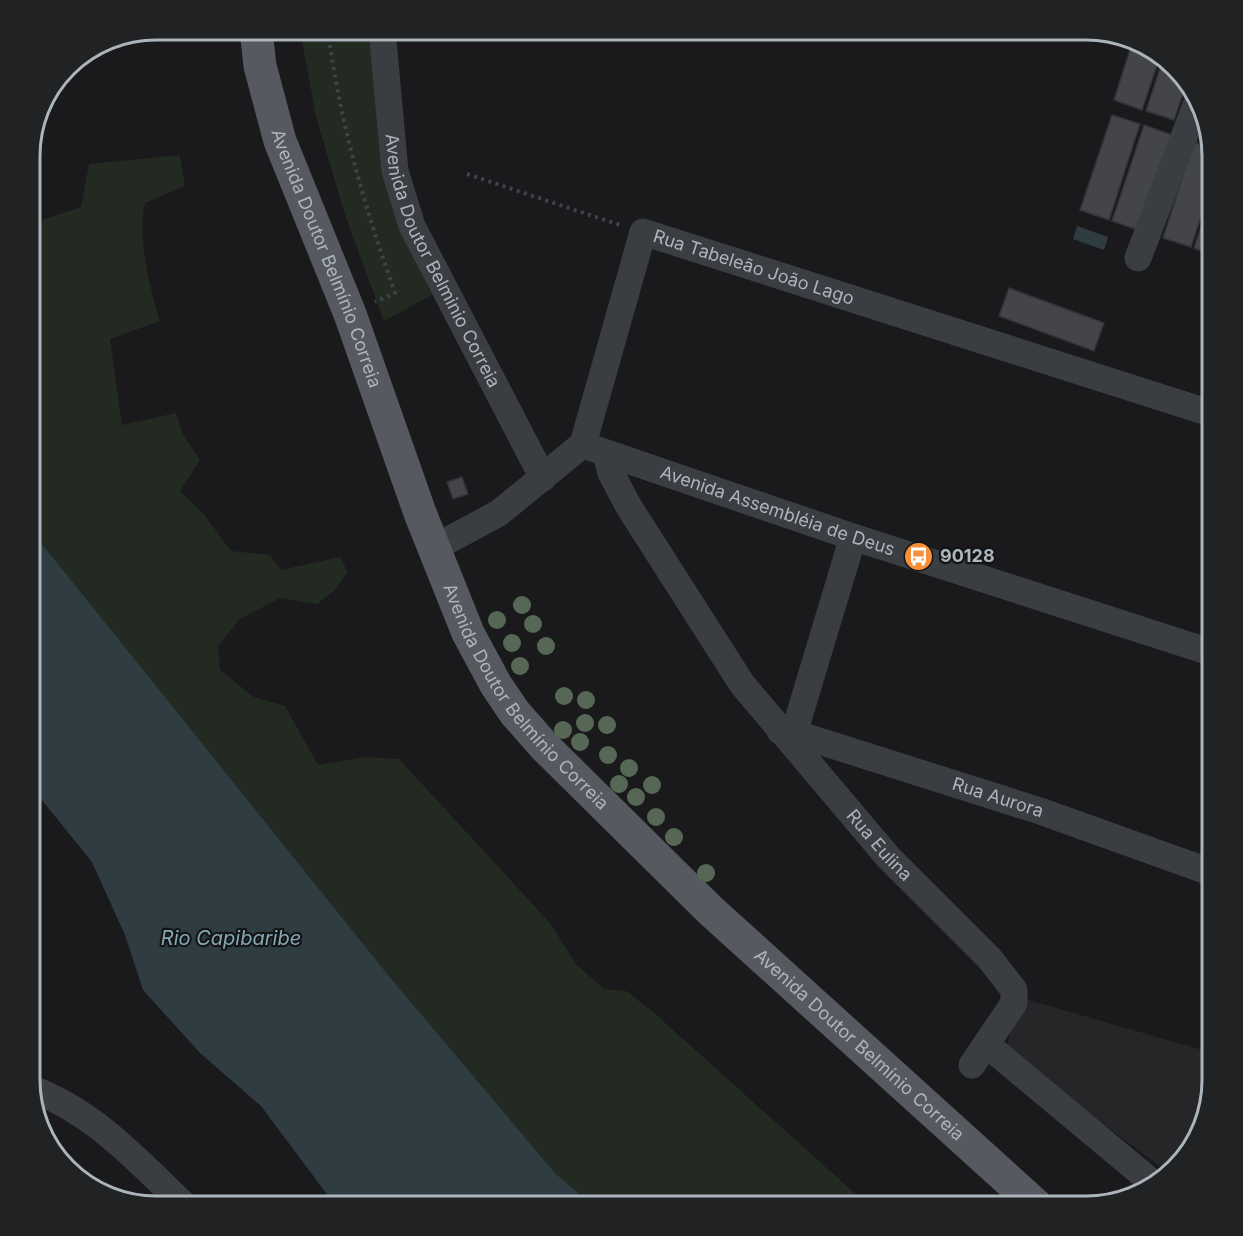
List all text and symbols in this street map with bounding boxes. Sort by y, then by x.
street label: Avenida Doutor Belmínio Correia [267,127,386,390]
street label: Avenida Doutor Belminio Correia [382,133,505,391]
street label: Rua Tabeleão João Lago [651,225,857,309]
street label: Avenida Assembléia de Deus [658,461,898,560]
bus stop icon: 90128 [903,540,935,572]
place label: 90128 [940,545,995,566]
street label: Avenida Doutor Belmínio Correia [439,580,613,814]
street label: Rua Aurora [950,773,1046,821]
street label: Rua Eulina [843,805,917,885]
water label: Rio Capibaribe [161,926,301,950]
street label: Avenida Doutor Belmínio Correia [750,944,969,1145]

